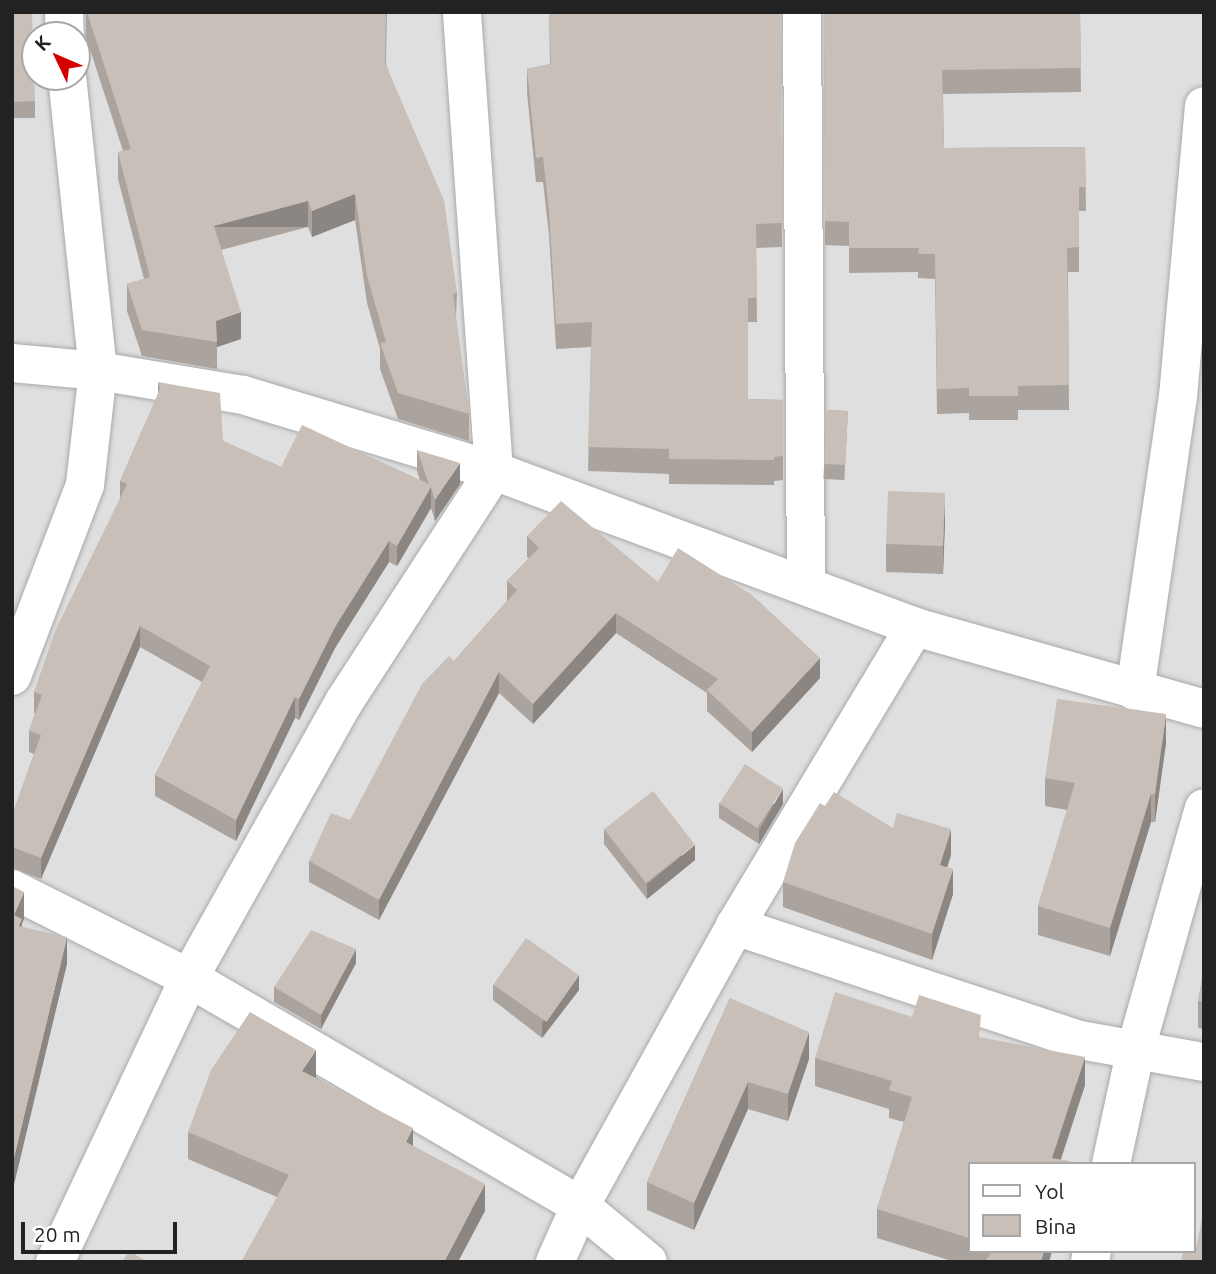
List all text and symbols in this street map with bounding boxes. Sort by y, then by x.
north arrow [21,21,91,91]
text: K [30,31,55,55]
legend [968,1162,1195,1253]
text: Yol [1035,1179,1064,1203]
scale bar [24,1208,180,1252]
text: Bina [1035,1214,1076,1238]
text: 20 m [34,1222,81,1246]

